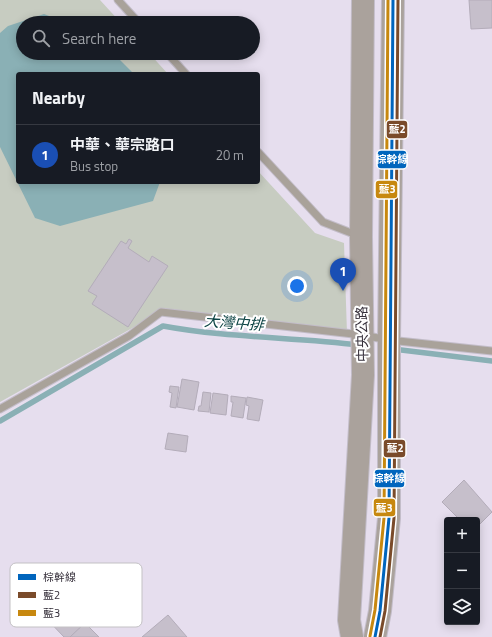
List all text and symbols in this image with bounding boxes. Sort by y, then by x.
search box [16,16,260,60]
icon: search [30,27,52,49]
text: Search here [62,27,136,50]
text: Nearby [32,85,85,111]
line badge: 藍2 [386,120,408,139]
text: 藍2 [388,121,406,137]
text: 中華、華宗路口 [70,133,175,156]
text: 1 [41,145,49,165]
text: 20 m [216,145,244,165]
line badge: 棕幹線 [377,150,407,169]
text: 棕幹線 [376,151,409,167]
text: Bus stop [70,156,118,176]
line badge: 藍3 [375,180,398,199]
text: 藍3 [378,181,396,197]
pin: 1 [330,258,356,291]
your location [287,276,307,296]
street label: 中央公路 [351,306,372,362]
water label: 大灣中排 [203,309,267,336]
line badge: 藍2 [383,439,406,458]
text: 藍2 [386,440,404,456]
line badge: 棕幹線 [374,469,405,488]
text: 棕幹線 [373,470,406,486]
line badge: 藍3 [373,498,396,517]
text: 藍3 [375,500,393,516]
map controls [444,517,480,625]
button: + [444,517,480,553]
button: − [444,553,480,589]
legend [10,563,142,627]
text: 棕幹線 [43,569,76,585]
text: 藍2 [43,587,60,603]
button: layers [444,589,480,625]
text: 藍3 [43,605,60,621]

